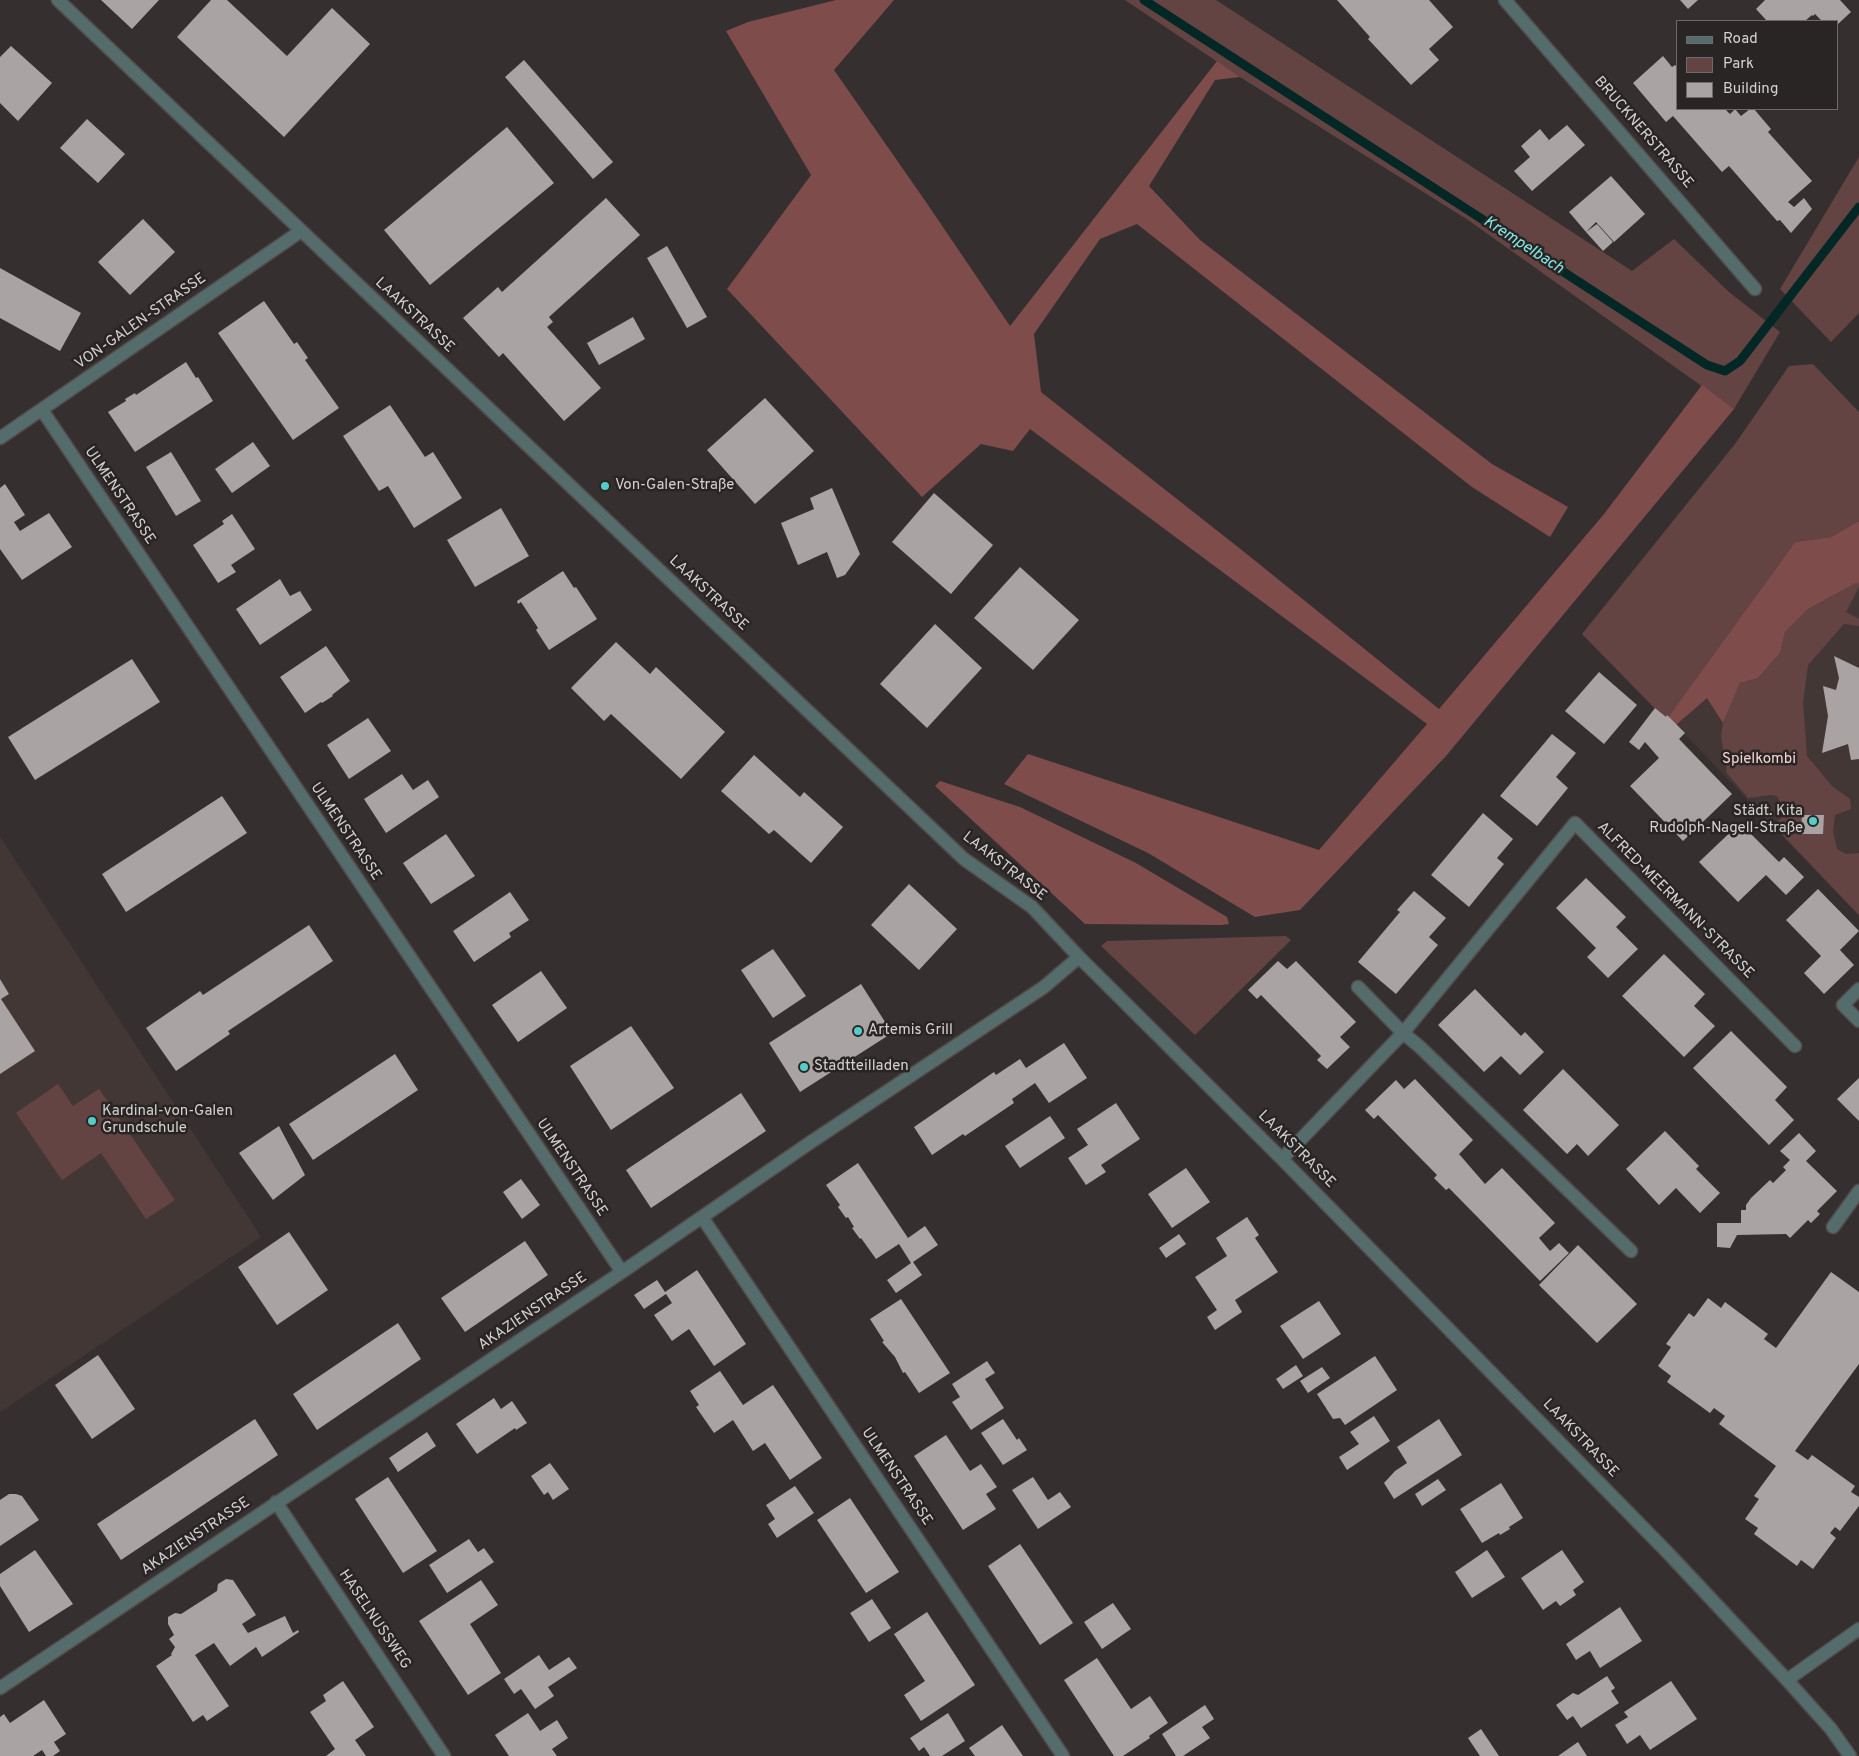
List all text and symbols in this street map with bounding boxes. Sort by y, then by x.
legend [1676,20,1839,110]
text: Road [1723,30,1758,49]
text: Park [1723,55,1754,74]
street label: BRUCKNERSTRASSE [1590,73,1696,193]
text: Building [1723,80,1778,99]
water label: Krempelbach [1479,213,1567,279]
street label: VON-GALEN-STRASSE [72,270,210,374]
street label: LAAKSTRASSE [371,275,457,357]
street label: ULMENSTRASSE [80,444,158,548]
place label: Von-Galen-Straße [615,477,734,495]
marker: Von-Galen-Straße [599,480,611,492]
street label: LAAKSTRASSE [665,553,751,635]
park label: Spielkombi [1722,751,1796,769]
street label: ULMENSTRASSE [306,780,384,884]
place label: Städt. Kita Rudolph-Nagell-Straße [1649,803,1803,838]
marker: Städt. Kita Rudolph-Nagell-Straße [1807,815,1819,827]
street label: ALFRED-MEERMANN-STRASSE [1593,819,1757,983]
street label: LAAKSTRASSE [958,828,1050,906]
place label: Artemis Grill [868,1022,953,1040]
marker: Artemis Grill [852,1025,864,1037]
place label: Stadtteilladen [814,1058,909,1076]
marker: Stadtteilladen [798,1061,810,1073]
place label: Kardinal-von-Galen Grundschule [102,1103,233,1138]
street label: LAAKSTRASSE [1254,1108,1338,1192]
marker: Kardinal-von-Galen Grundschule [86,1115,98,1127]
street label: ULMENSTRASSE [532,1116,610,1220]
street label: AKAZIENSTRASSE [475,1269,591,1355]
street label: LAAKSTRASSE [1538,1396,1622,1482]
street label: ULMENSTRASSE [857,1425,935,1529]
street label: AKAZIENSTRASSE [138,1494,254,1580]
street label: HASELNUSSWEG [334,1567,414,1673]

